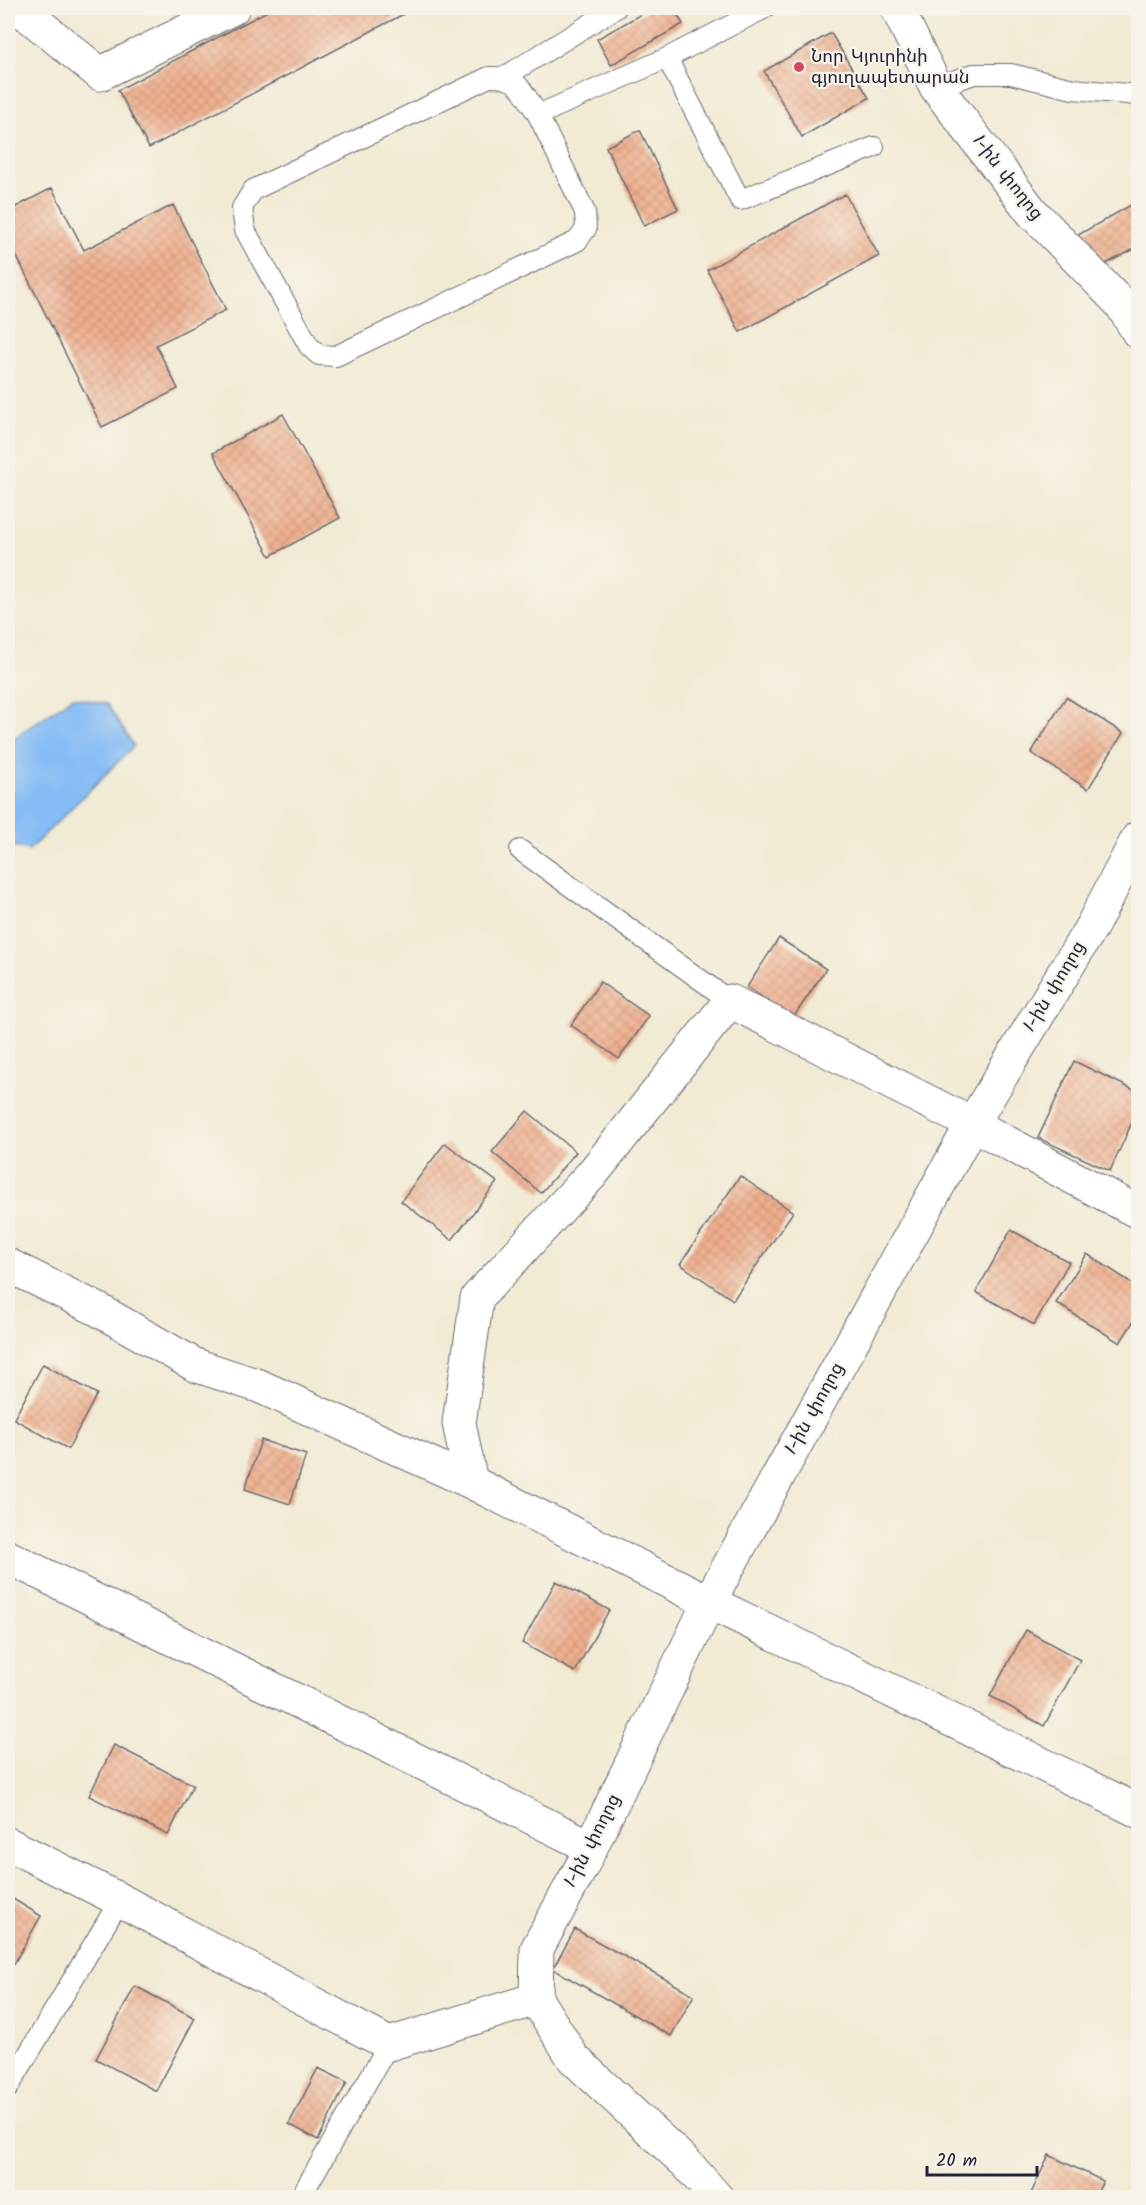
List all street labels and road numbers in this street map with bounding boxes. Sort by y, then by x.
street label: 1-ին փողոց [964,129,1050,227]
street label: 1-ին փողոց [1016,936,1094,1038]
street label: 1-ին փողոց [778,1357,852,1461]
street label: 1-ին փողոց [557,1789,629,1893]

